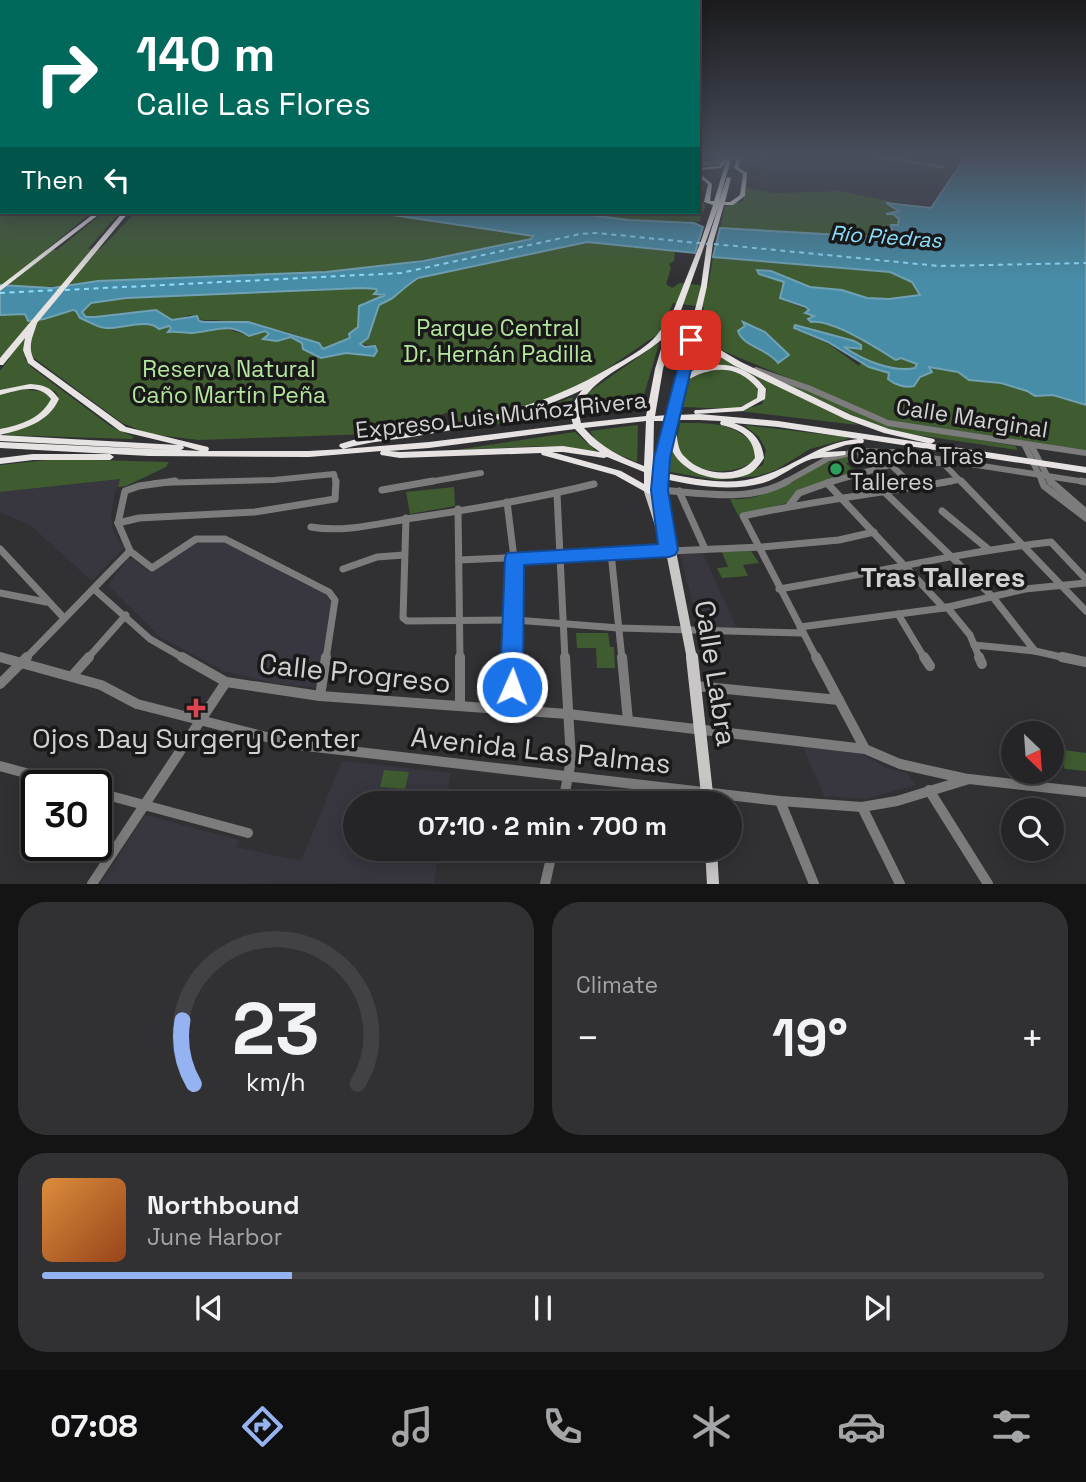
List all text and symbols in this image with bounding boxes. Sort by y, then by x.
text: 140 m [136,23,275,85]
icon: right [21,28,112,119]
text: Calle Las Flores [136,84,371,124]
icon: left [98,161,136,199]
text: Then [21,163,84,197]
water label: Río Piedras [830,219,943,254]
pin [661,310,721,370]
park label: Parque Central Dr. Hernán Padilla [403,313,593,369]
icon: arrive [672,321,710,359]
park label: Reserva Natural Caño Martín Peña [132,354,326,410]
street label: Expreso Luis Muñoz Rivera [354,385,648,445]
street label: Calle Marginal [894,391,1050,445]
place label: Cancha Tras Talleres [850,441,984,497]
marker: Cancha Tras Talleres [828,461,844,477]
district label: Tras Talleres [860,559,1026,595]
street label: Calle Labra [687,598,745,748]
street label: Calle Progreso [257,645,453,701]
position arrow [475,650,549,724]
marker: Ojos Day Surgery Center [186,698,206,718]
street label: Avenida Las Palmas [409,718,673,782]
place label: Ojos Day Surgery Center [32,720,360,756]
north arrow [1001,721,1064,784]
map controls [1001,721,1064,861]
speed limit sign: 30 [21,770,112,861]
button: search [1001,798,1064,861]
text: 07:10 · 2 min · 700 m [418,809,667,843]
text: Climate [576,970,658,1000]
text: 23 [232,983,320,1076]
text: 19° [772,1005,848,1071]
text: − [576,1014,600,1062]
text: + [1020,1014,1044,1062]
text: km/h [246,1066,306,1098]
text: Northbound [147,1188,300,1222]
text: June Harbor [147,1222,282,1252]
icon: previous [190,1289,228,1327]
icon: pause [524,1289,562,1327]
icon: next [858,1289,896,1327]
icon: directions [238,1402,287,1451]
icon: music [388,1402,437,1451]
icon: phone [538,1402,587,1451]
icon: climate [687,1402,736,1451]
icon: car [837,1402,886,1451]
icon: filters [987,1402,1036,1451]
text: 07:08 [50,1406,138,1446]

